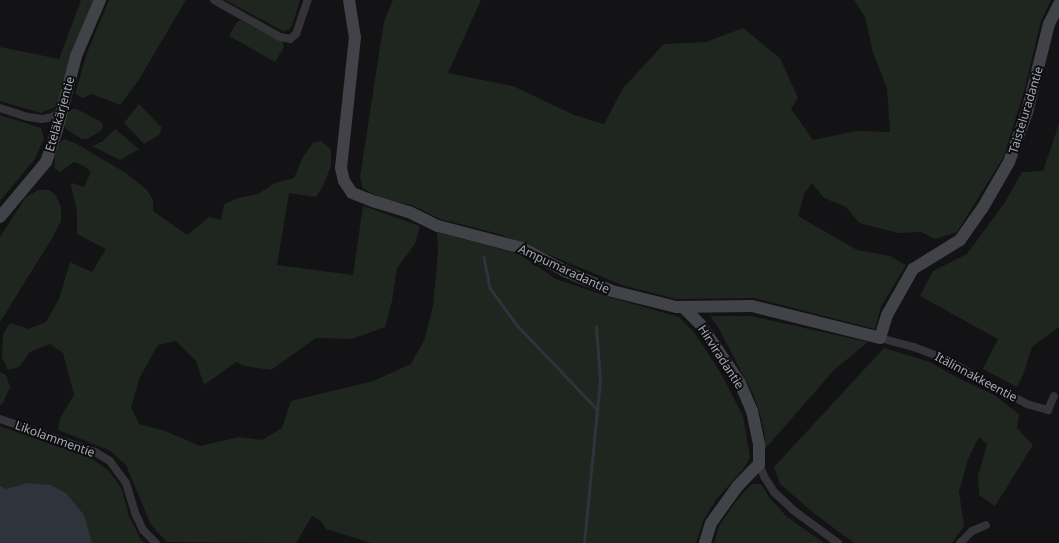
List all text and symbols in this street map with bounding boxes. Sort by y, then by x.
street label: Taisteluradantie [1006,65,1046,155]
street label: Eteläkärjentie [42,75,78,153]
street label: Ampumaradantie [516,242,612,296]
street label: Hirviradantie [695,322,747,392]
street label: Itälinnakkeentie [933,349,1019,405]
street label: Likolammentie [13,418,97,460]

